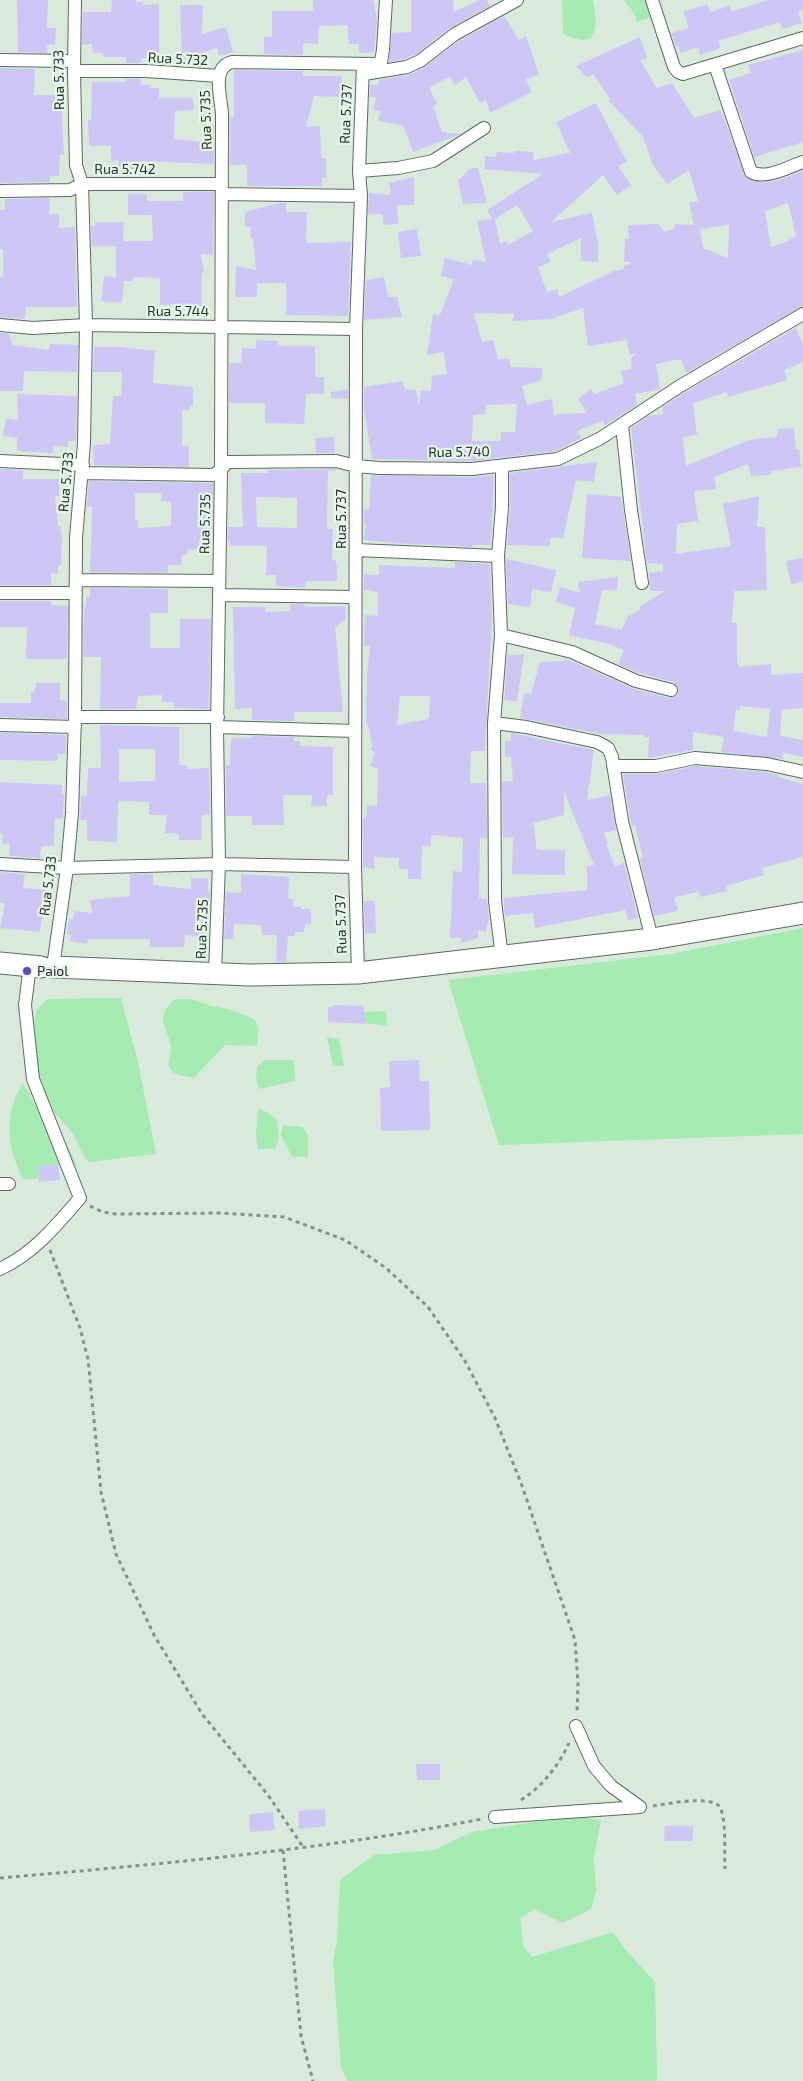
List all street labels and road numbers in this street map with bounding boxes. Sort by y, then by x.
street label: Rua 5.732 [147,49,209,69]
street label: Rua 5.733 [50,50,68,110]
street label: Rua 5.737 [337,84,355,144]
street label: Rua 5.735 [197,90,215,150]
street label: Rua 5.742 [94,161,156,177]
street label: Rua 5.744 [147,303,209,319]
street label: Rua 5.740 [428,443,490,461]
street label: Rua 5.733 [55,451,77,513]
street label: Rua 5.737 [333,489,349,549]
street label: Rua 5.735 [196,494,214,554]
street label: Rua 5.733 [36,855,60,917]
street label: Rua 5.737 [332,894,350,954]
street label: Rua 5.735 [193,899,211,959]

